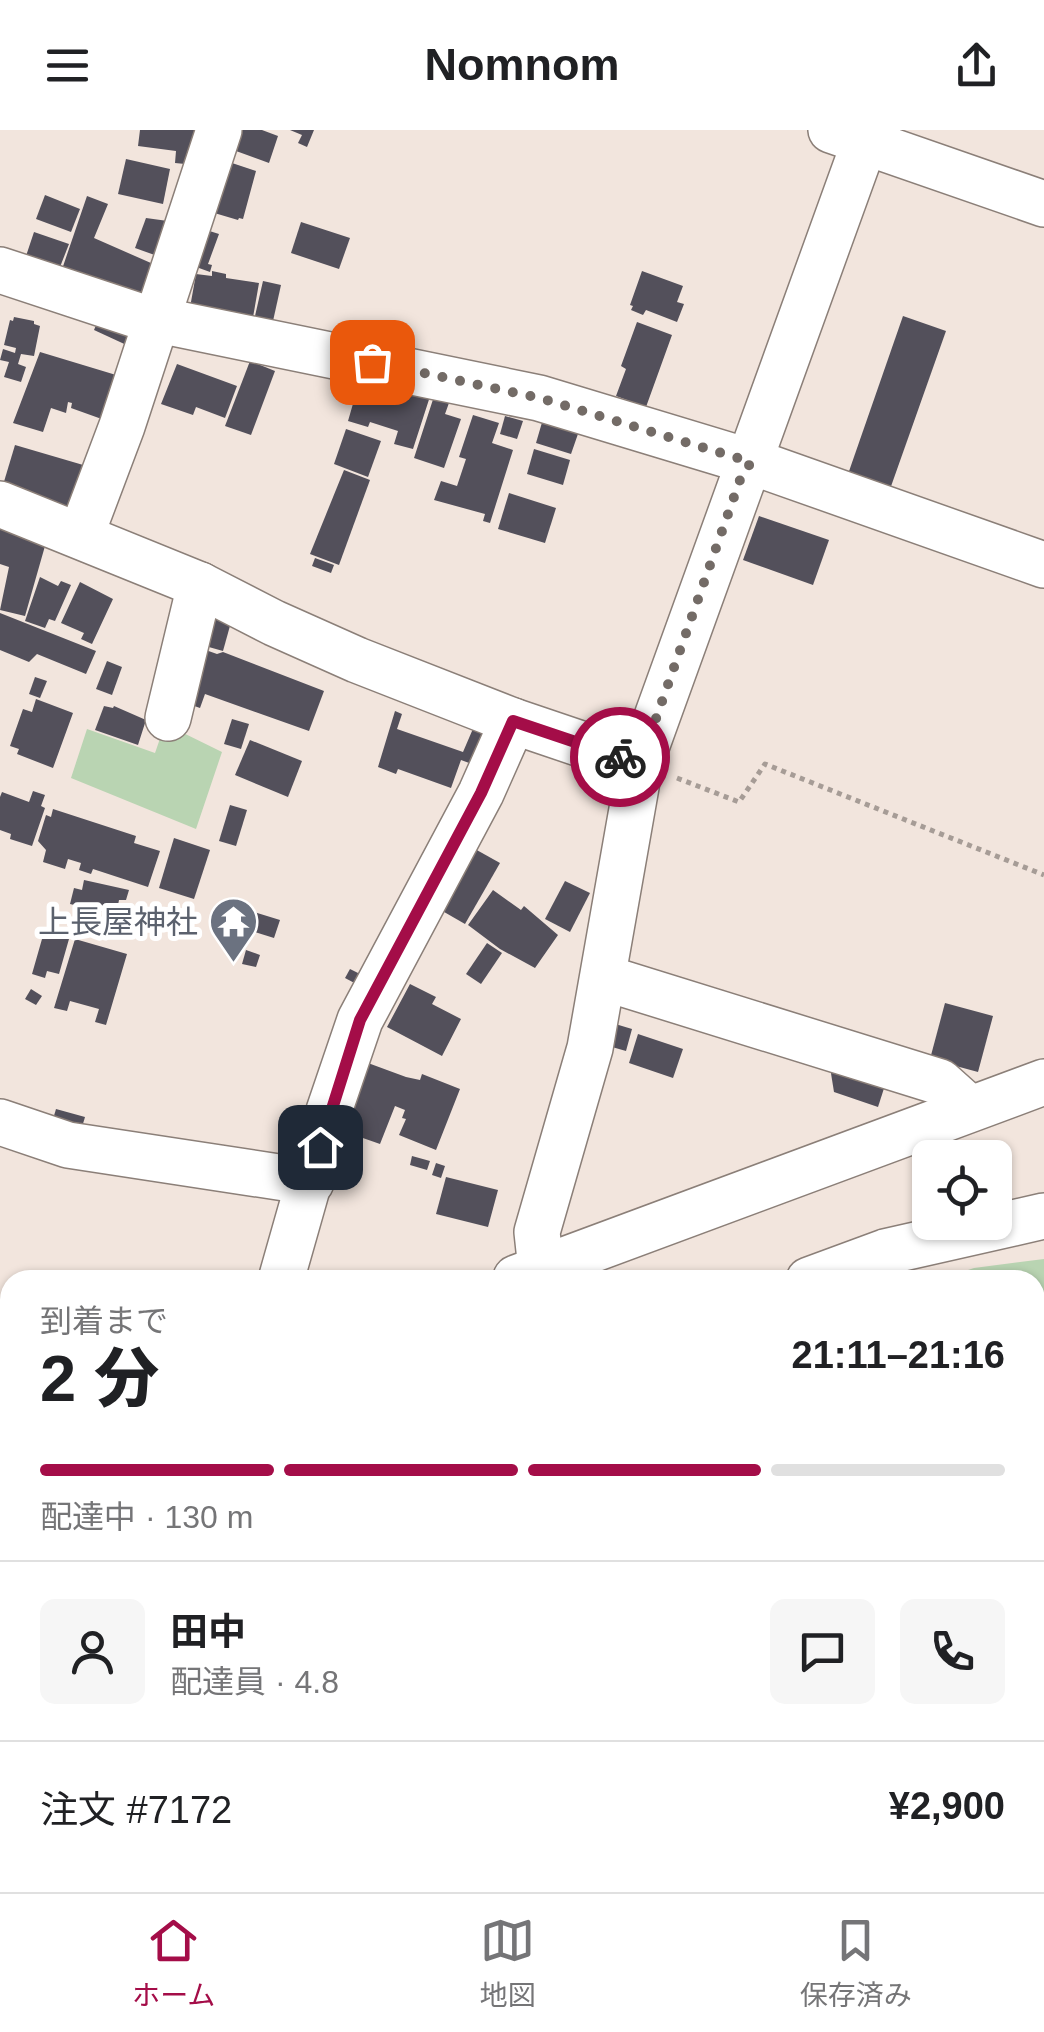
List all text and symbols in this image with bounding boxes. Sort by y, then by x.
icon: menu [40,38,95,93]
icon: share [949,38,1004,93]
text: Nomnom [425,39,620,90]
pin [330,320,415,405]
icon: bag [345,335,400,390]
courier [570,707,670,807]
icon: bike [593,730,648,785]
temple icon: 上長屋神社 [207,896,259,964]
place label: 上長屋神社 [38,904,198,940]
pin [278,1105,363,1190]
icon: home [293,1120,348,1175]
map controls [912,1140,1012,1240]
button: locate [912,1140,1012,1240]
text: 到着まで [40,1303,168,1339]
text: 21:11–21:16 [792,1334,1005,1376]
text: 2 分 [40,1342,159,1415]
text: 配達中 · 130 m [40,1499,253,1535]
button: person [40,1599,145,1704]
button: chat [770,1599,875,1704]
button: phone [900,1599,1005,1704]
text: 田中 [170,1611,246,1653]
text: 配達員 · 4.8 [170,1664,339,1700]
text: ¥2,900 [889,1785,1005,1827]
text: 注文 #7172 [40,1789,232,1831]
tab: ホーム [132,1913,215,2013]
tab: 地図 [480,1913,536,2013]
tab: 保存済み [800,1913,912,2013]

